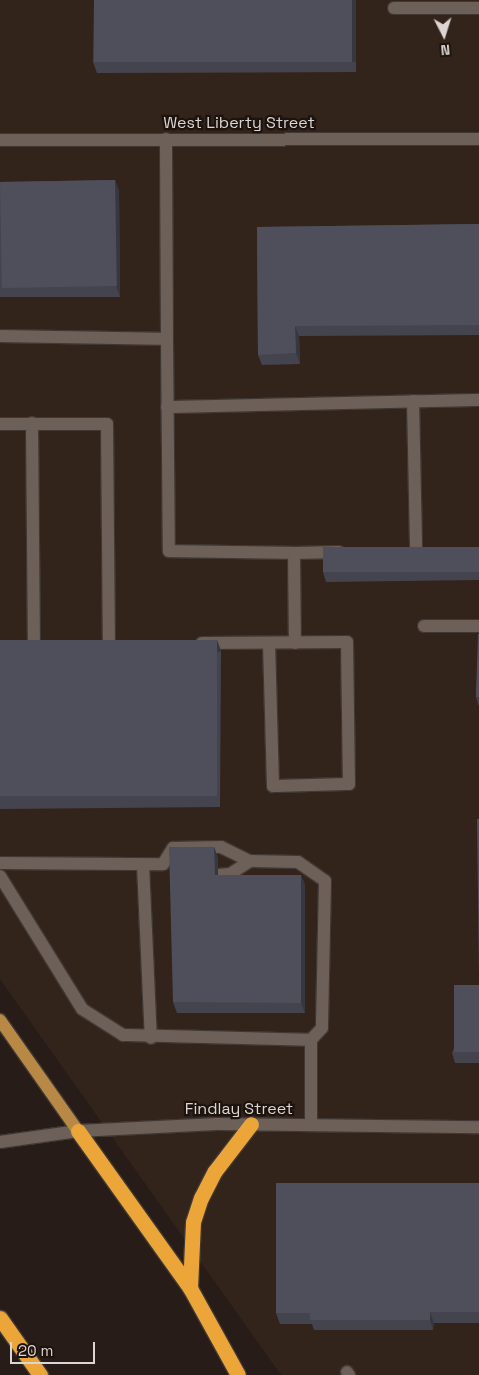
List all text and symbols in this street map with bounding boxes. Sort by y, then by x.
north arrow [419,10,469,60]
text: N [440,41,451,59]
street label: West Liberty Street [163,113,315,133]
street label: Findlay Street [185,1099,293,1119]
scale bar [12,1332,98,1364]
text: 20 m [18,1341,53,1360]

